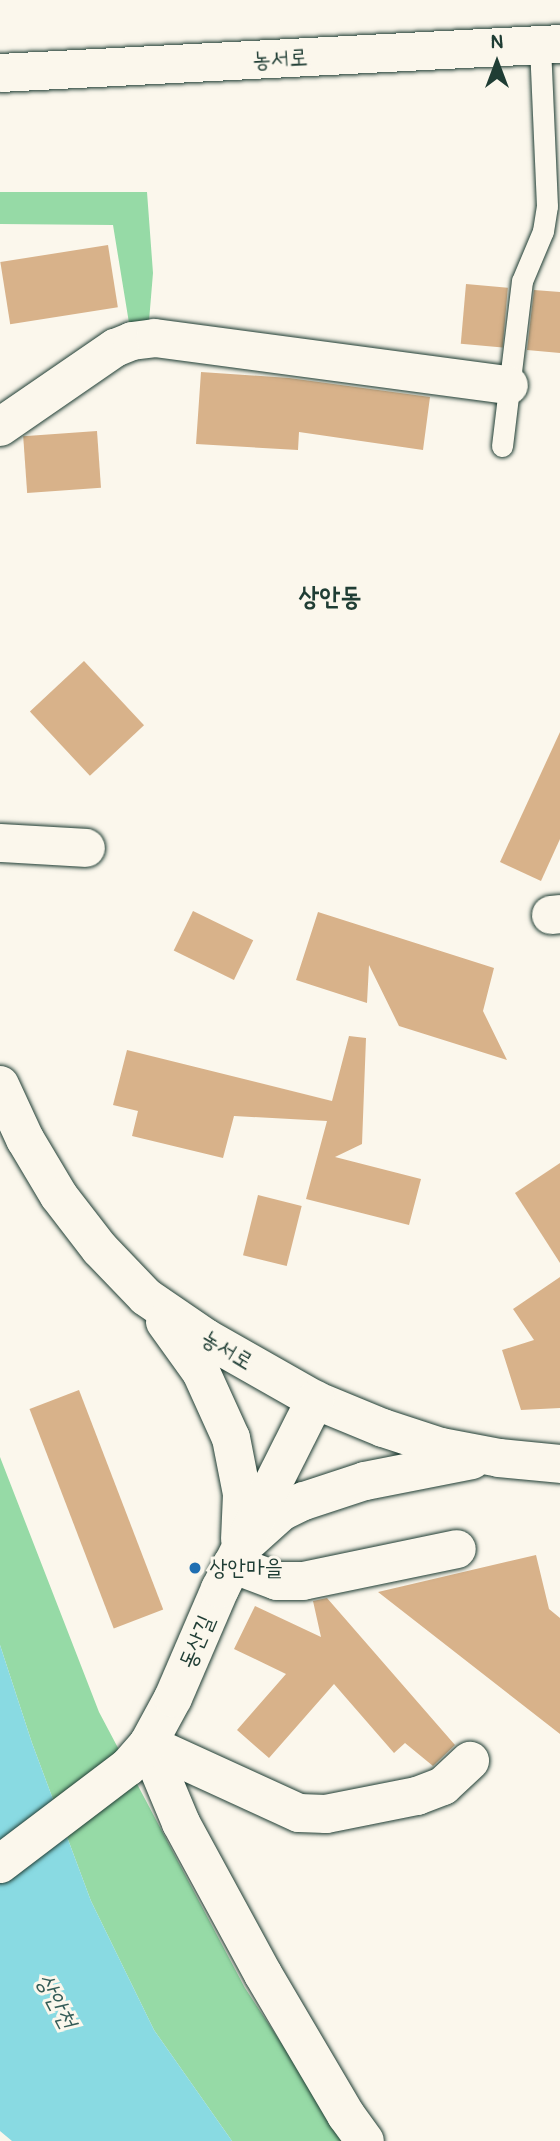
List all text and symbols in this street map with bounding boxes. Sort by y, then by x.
north arrow [462,28,532,98]
text: N [491,30,503,54]
street label: 농서로 [252,44,308,74]
district label: 상안동 [299,582,361,614]
street label: 농서로 [196,1324,258,1376]
place label: 상안마을 [209,1554,283,1582]
marker: 상안마을 [187,1560,203,1576]
street label: 동산길 [173,1611,221,1673]
water label: 상안천 [30,1969,82,2033]

